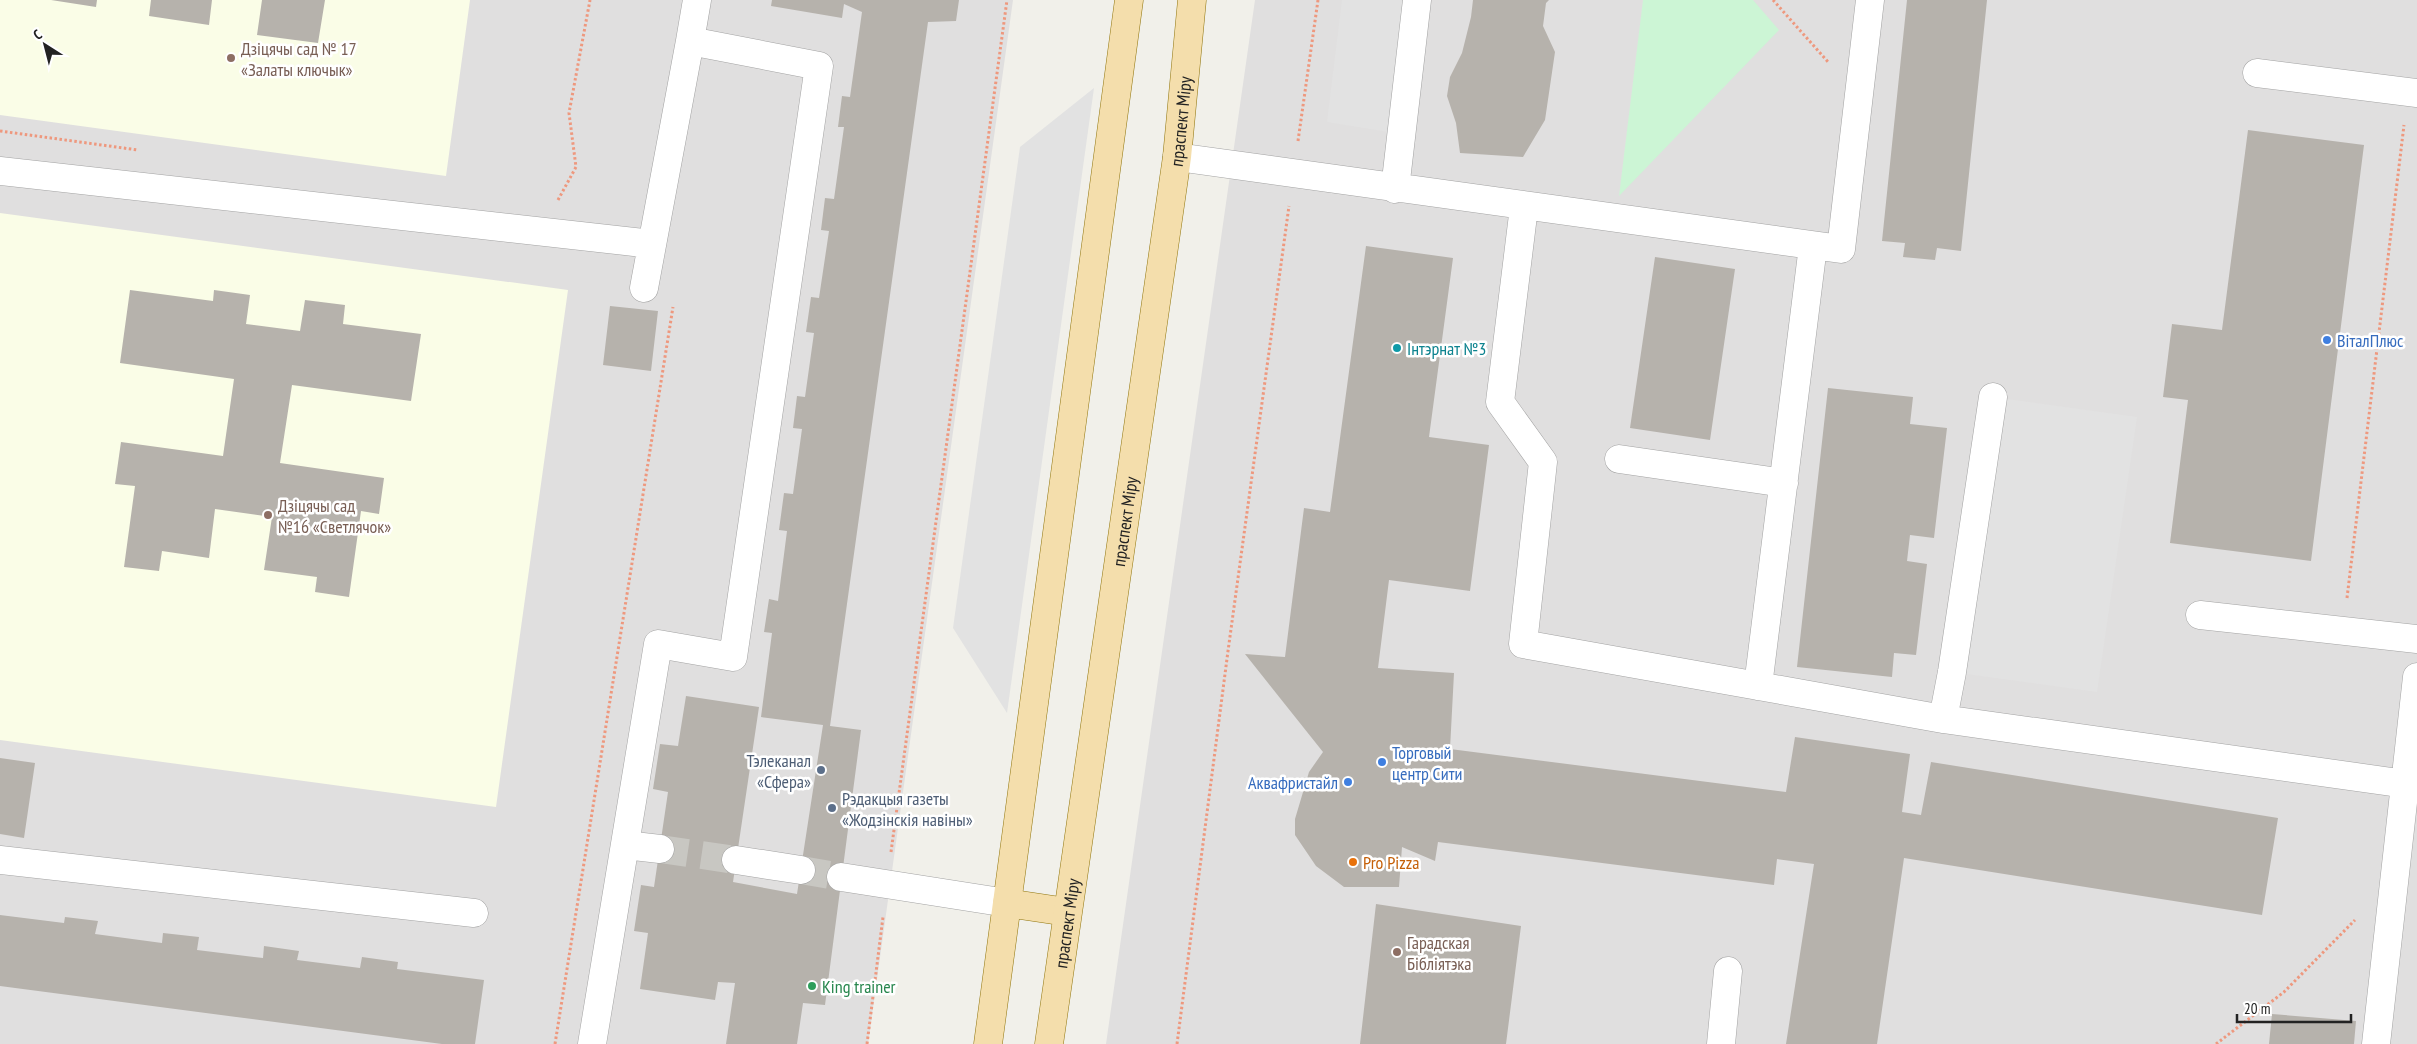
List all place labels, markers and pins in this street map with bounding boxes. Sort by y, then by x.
place label: Дзіцячы сад № 17 «Залаты ключык» [241,37,357,81]
marker: Дзіцячы сад № 17 «Залаты ключык» [225,52,237,64]
place label: ВіталПлюс [2337,329,2404,352]
marker: ВіталПлюс [2321,334,2333,346]
place label: Інтэрнат №3 [1407,337,1486,360]
marker: Інтэрнат №3 [1391,342,1403,354]
place label: Дзіцячы сад №16 «Светлячок» [278,494,391,538]
marker: Дзіцячы сад №16 «Светлячок» [262,509,274,521]
place label: Торговый центр Сити [1392,741,1462,785]
place label: Тэлеканал «Сфера» [747,749,811,793]
marker: Торговый центр Сити [1376,756,1388,768]
marker: Тэлеканал «Сфера» [815,764,827,776]
place label: Аквафристайл [1248,771,1338,794]
marker: Аквафристайл [1342,776,1354,788]
place label: Рэдакцыя газеты «Жодзінскія навіны» [842,787,973,831]
marker: Рэдакцыя газеты «Жодзінскія навіны» [826,802,838,814]
place label: Pro Pizza [1363,851,1419,874]
marker: Pro Pizza [1347,856,1359,868]
place label: Гарадская Бібліятэка [1407,931,1472,975]
marker: Гарадская Бібліятэка [1391,946,1403,958]
place label: King trainer [822,975,896,998]
marker: King trainer [806,980,818,992]

